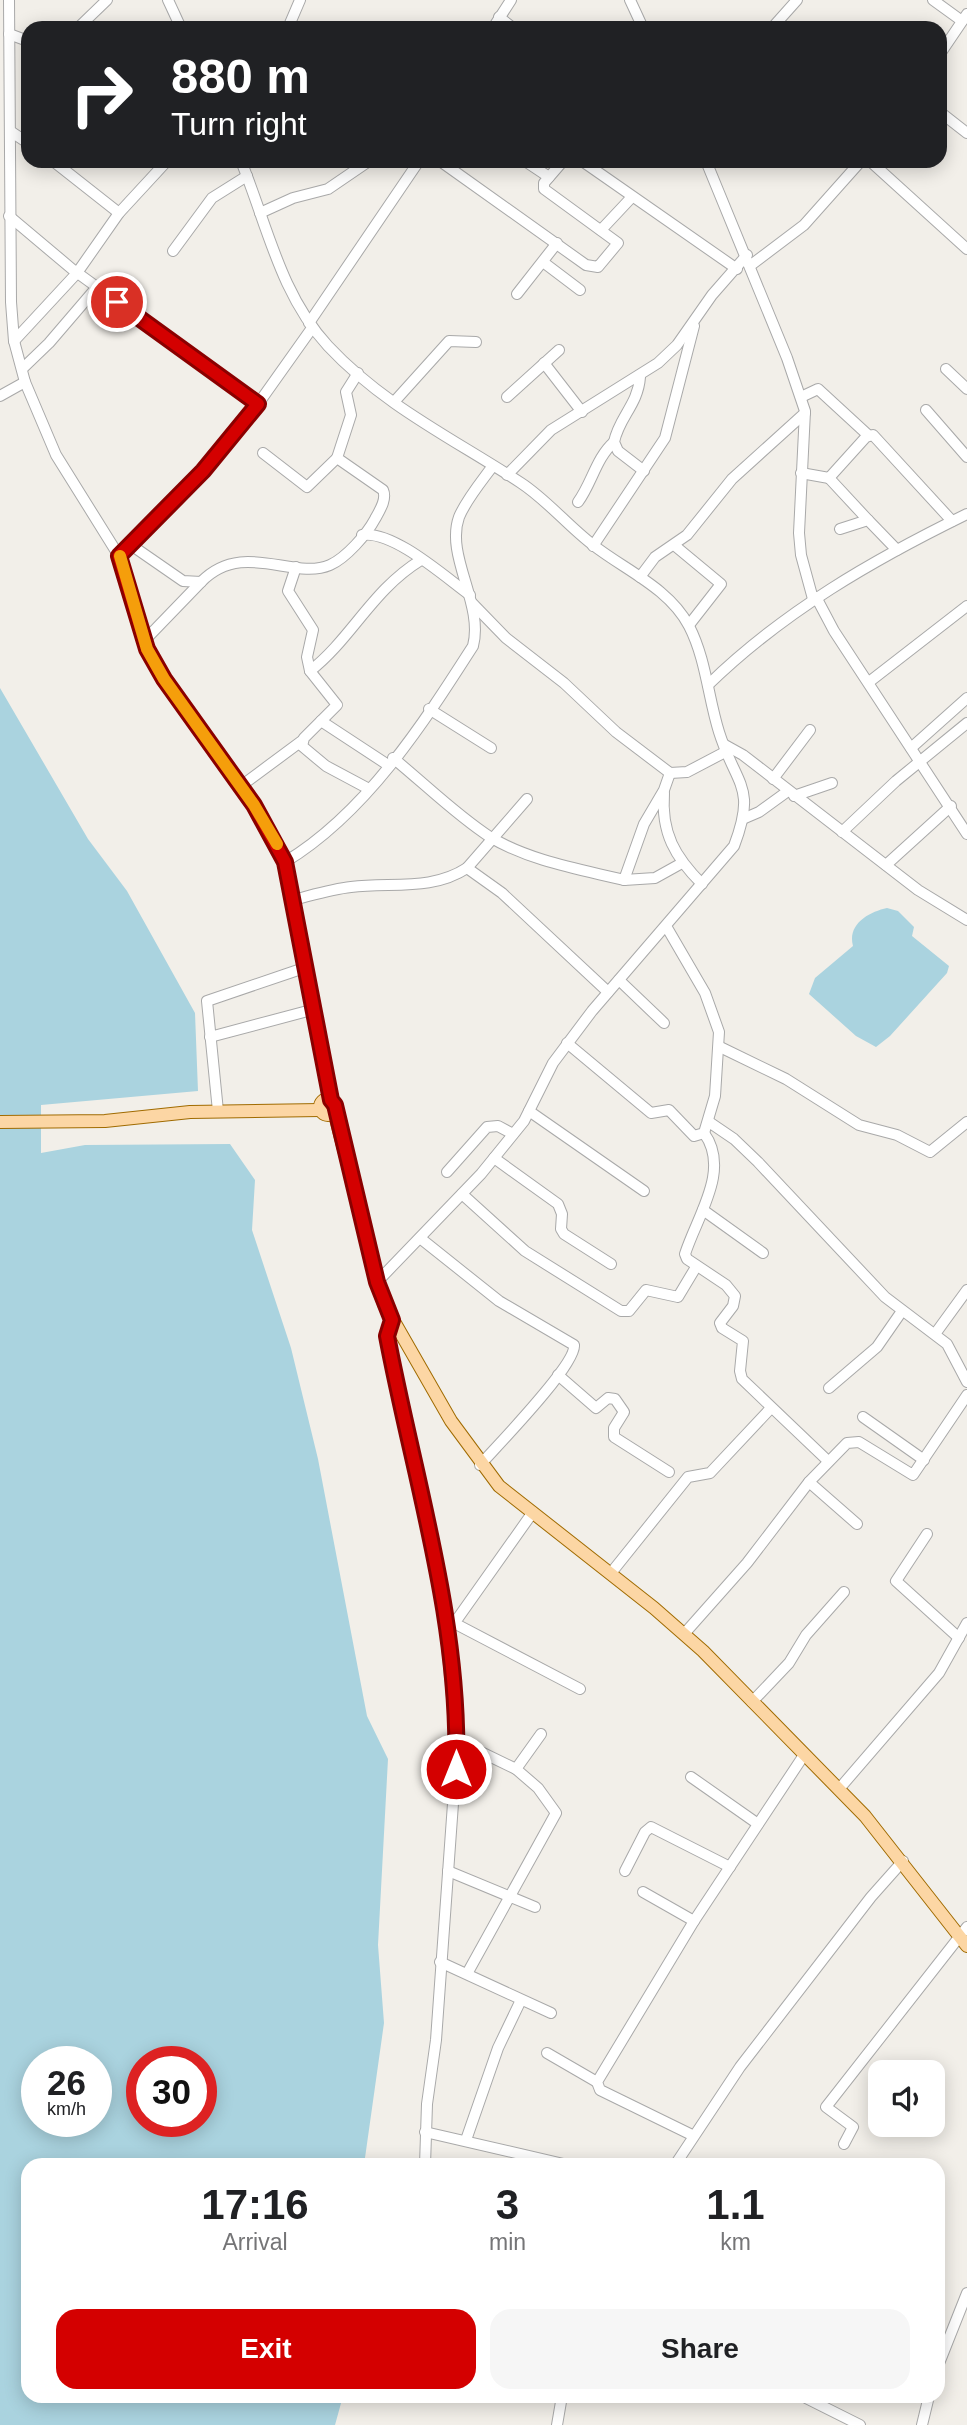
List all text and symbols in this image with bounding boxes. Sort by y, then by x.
icon: right [56,49,147,140]
text: 880 m [171,49,310,103]
text: Turn right [171,106,307,142]
pin [87,272,147,332]
icon: arrive [98,283,136,321]
position arrow [419,1732,493,1806]
speed limit sign: 30 [126,2046,217,2137]
map controls [868,2060,945,2137]
button: sound [868,2060,945,2137]
text: 26 [47,2063,86,2102]
text: km/h [47,2099,86,2119]
text: 17:16 [201,2181,309,2228]
text: 3 [496,2181,519,2228]
text: 1.1 [706,2181,765,2228]
text: Arrival [222,2229,288,2255]
text: min [489,2229,526,2255]
text: km [720,2229,751,2255]
button: Exit [56,2309,476,2389]
button: Share [490,2309,910,2389]

